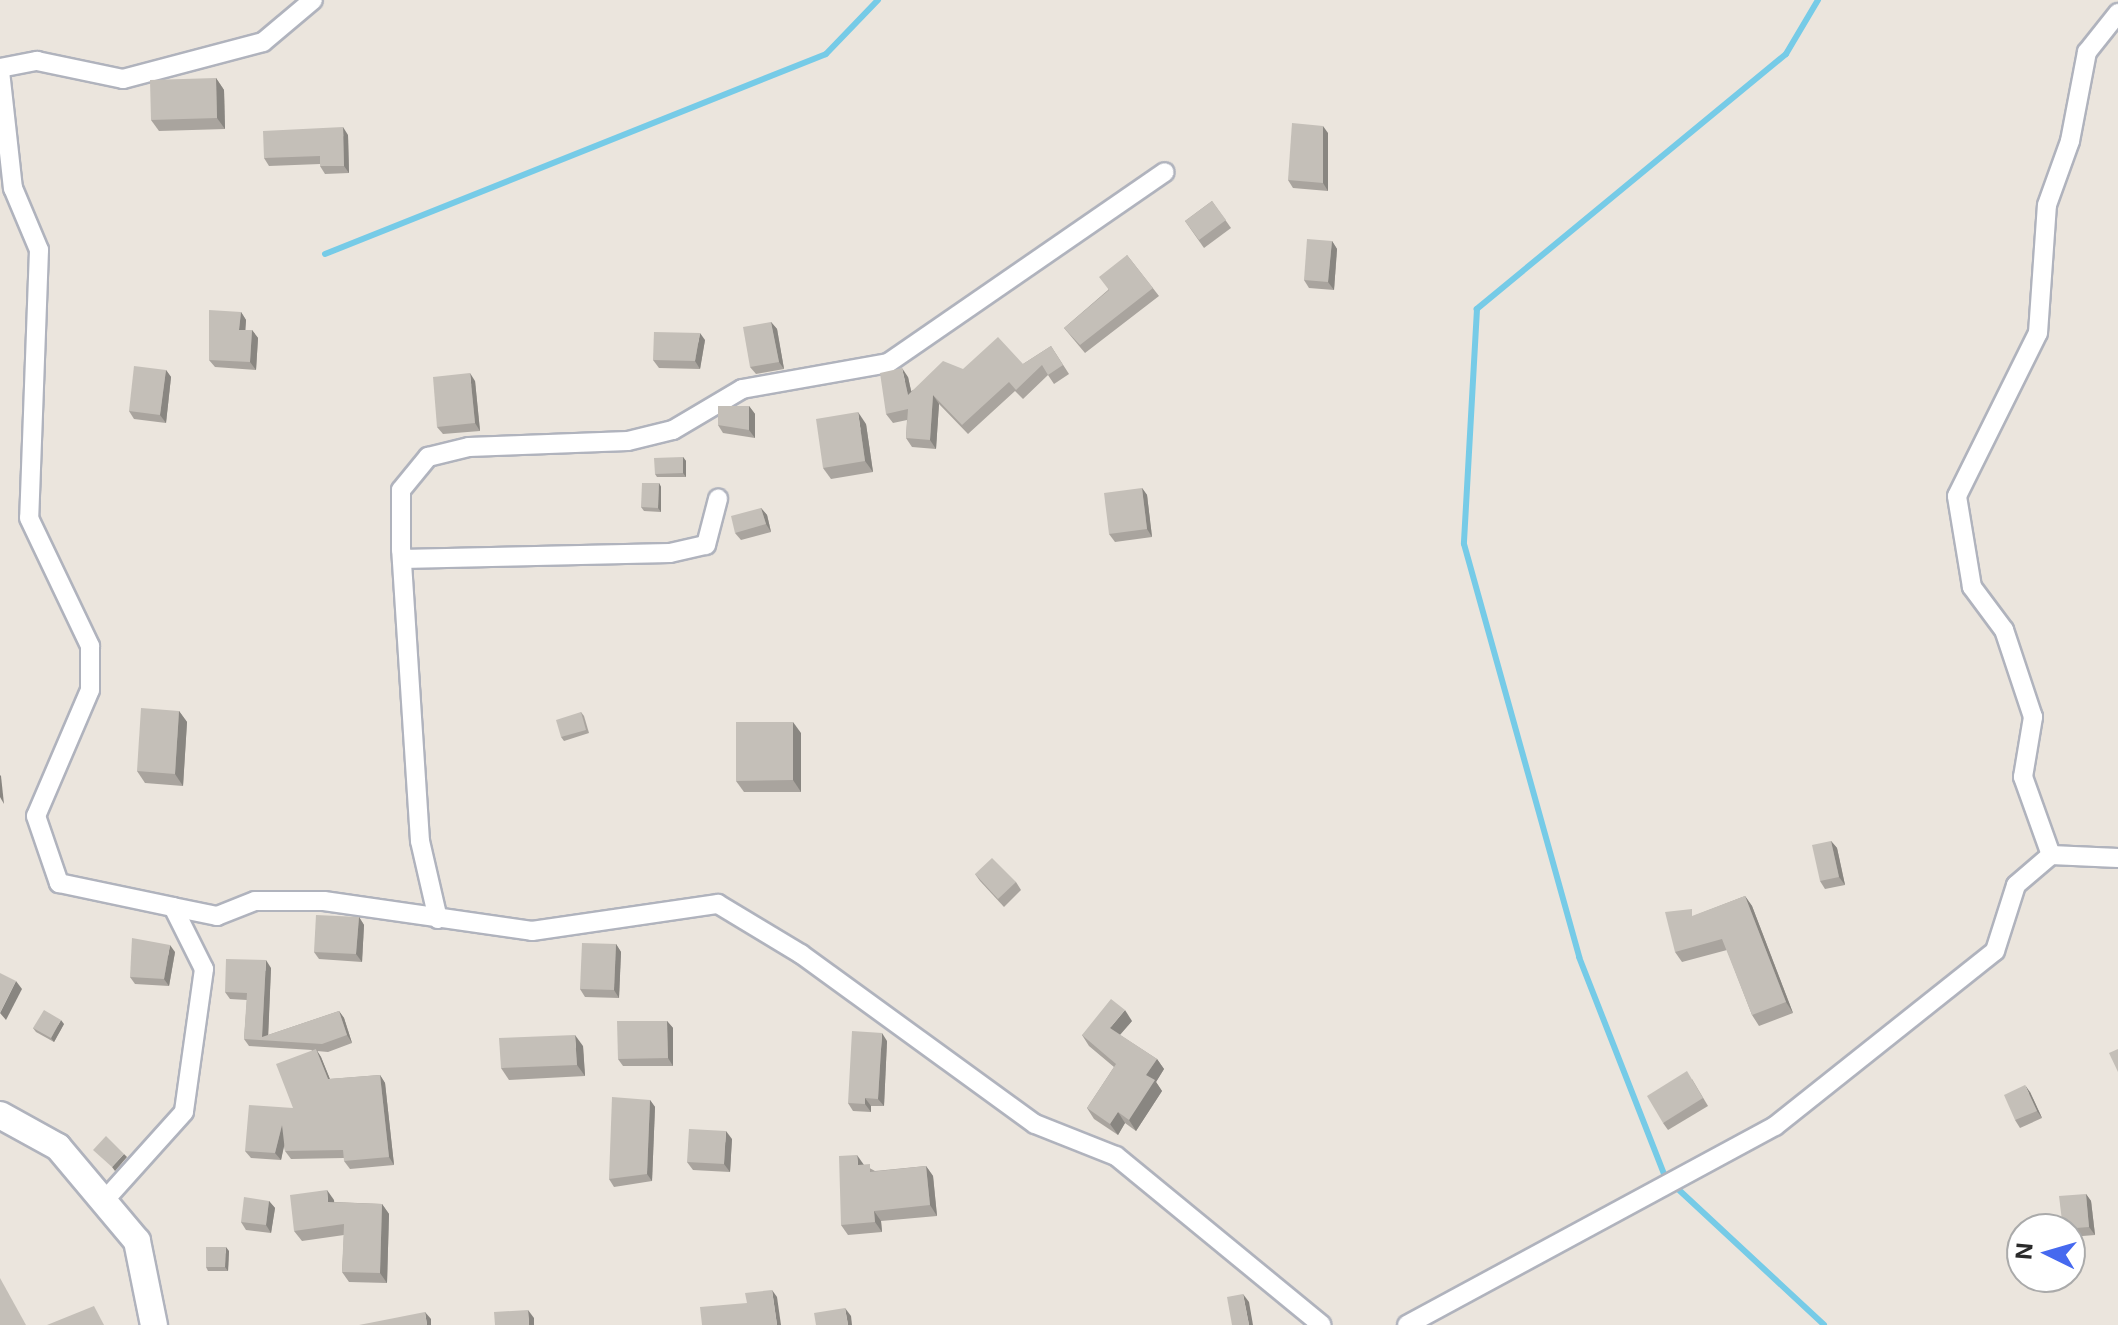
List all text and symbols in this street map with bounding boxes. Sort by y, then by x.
north arrow [2006,1213,2086,1293]
text: N [2010,1242,2038,1261]

